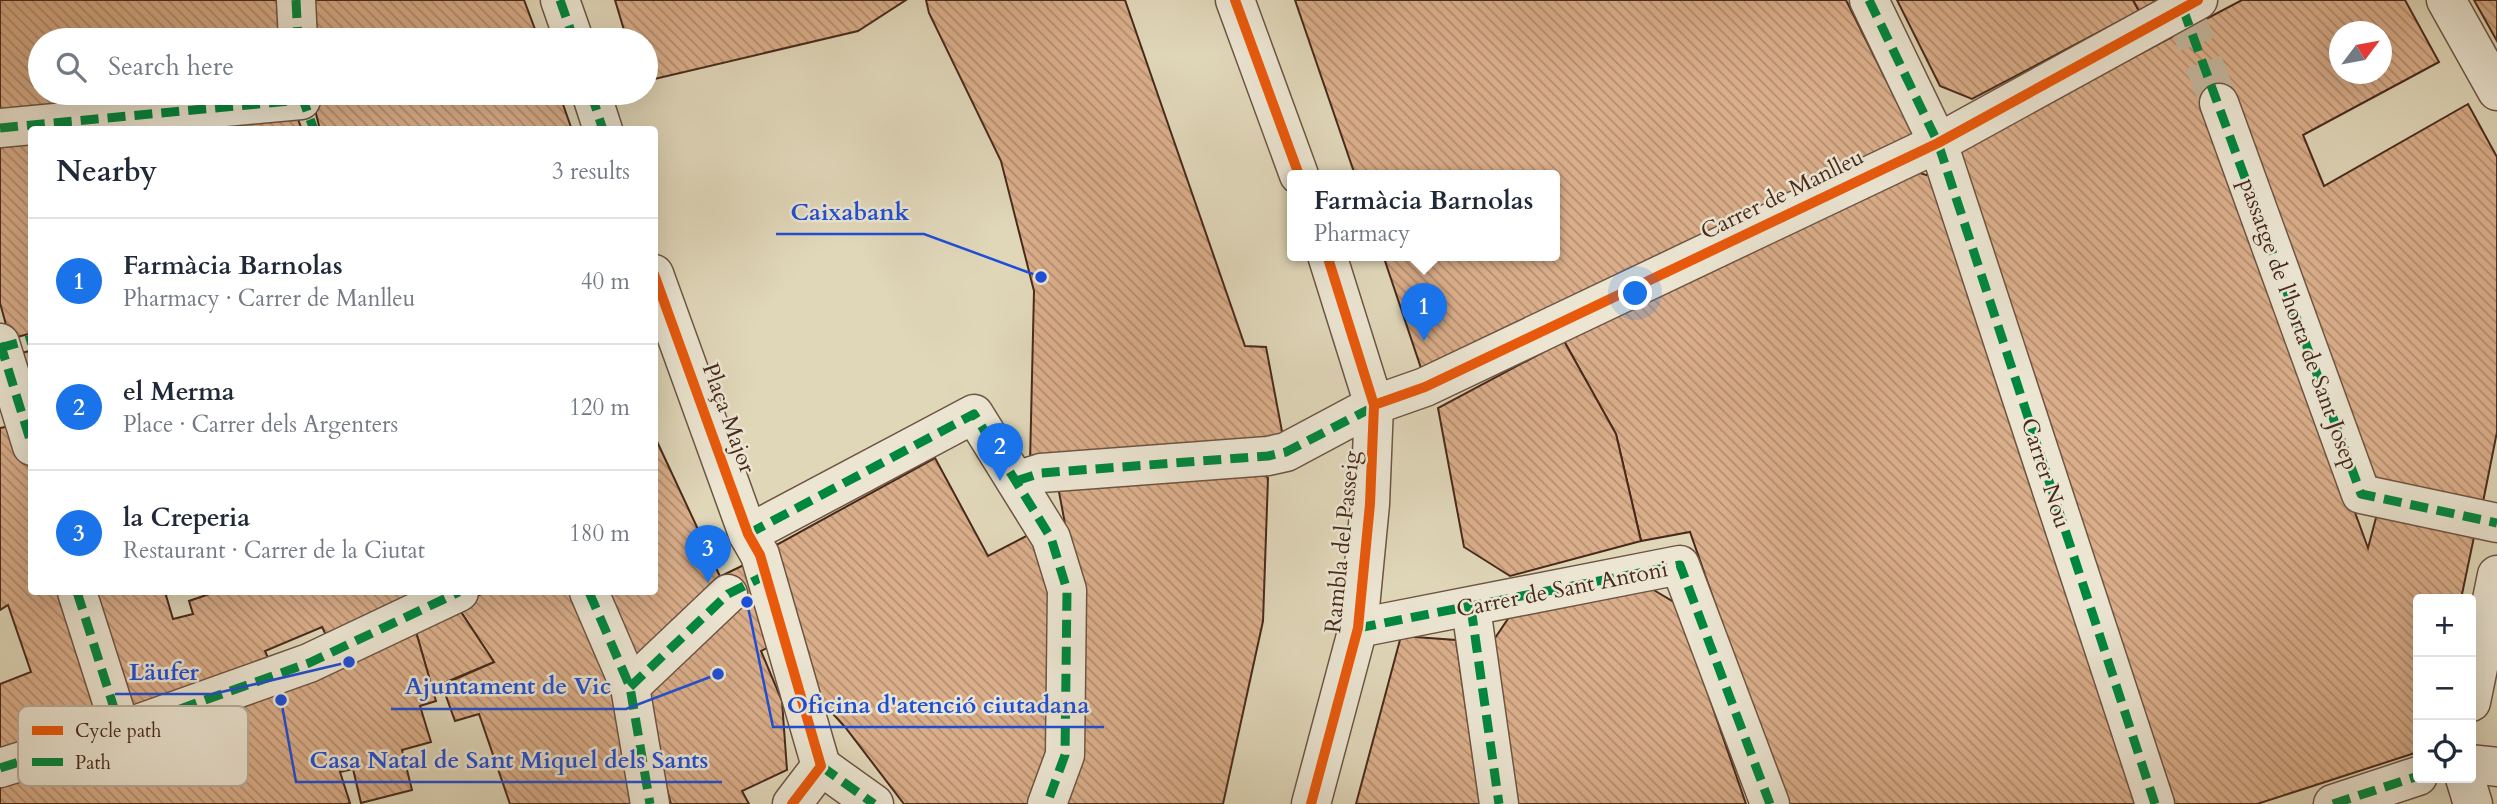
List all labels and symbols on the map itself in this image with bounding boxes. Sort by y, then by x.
north arrow [2329,21,2392,84]
street label: Carrer de Manlleu [1695,141,1869,247]
street label: passatge de l'horta de Sant Josep [2232,174,2366,474]
callout: Caixabank [776,189,924,234]
text: Caixabank [790,196,910,229]
your location [1618,276,1652,310]
pin: 1 [1401,283,1447,341]
street label: Plaça Major [695,359,763,478]
street label: Carrer Nou [2014,414,2078,532]
pin: 2 [977,423,1023,481]
street label: Rambla del Passeig [1317,449,1367,635]
pin: 3 [685,525,731,583]
street label: Carrer de Sant Antoni [1454,553,1670,625]
callout: Läufer [115,649,213,694]
text: Läufer [129,656,199,689]
callout: Ajuntament de Vic [391,664,626,709]
text: Ajuntament de Vic [405,670,611,703]
callout: Oficina d'atenció ciutadana [773,682,1104,727]
text: Oficina d'atenció ciutadana [787,689,1089,722]
legend [18,706,248,786]
text: Cycle path [75,718,162,744]
callout: Casa Natal de Sant Miquel dels Sants [296,737,722,782]
text: Casa Natal de Sant Miquel dels Sants [310,744,708,777]
text: Path [75,750,111,776]

